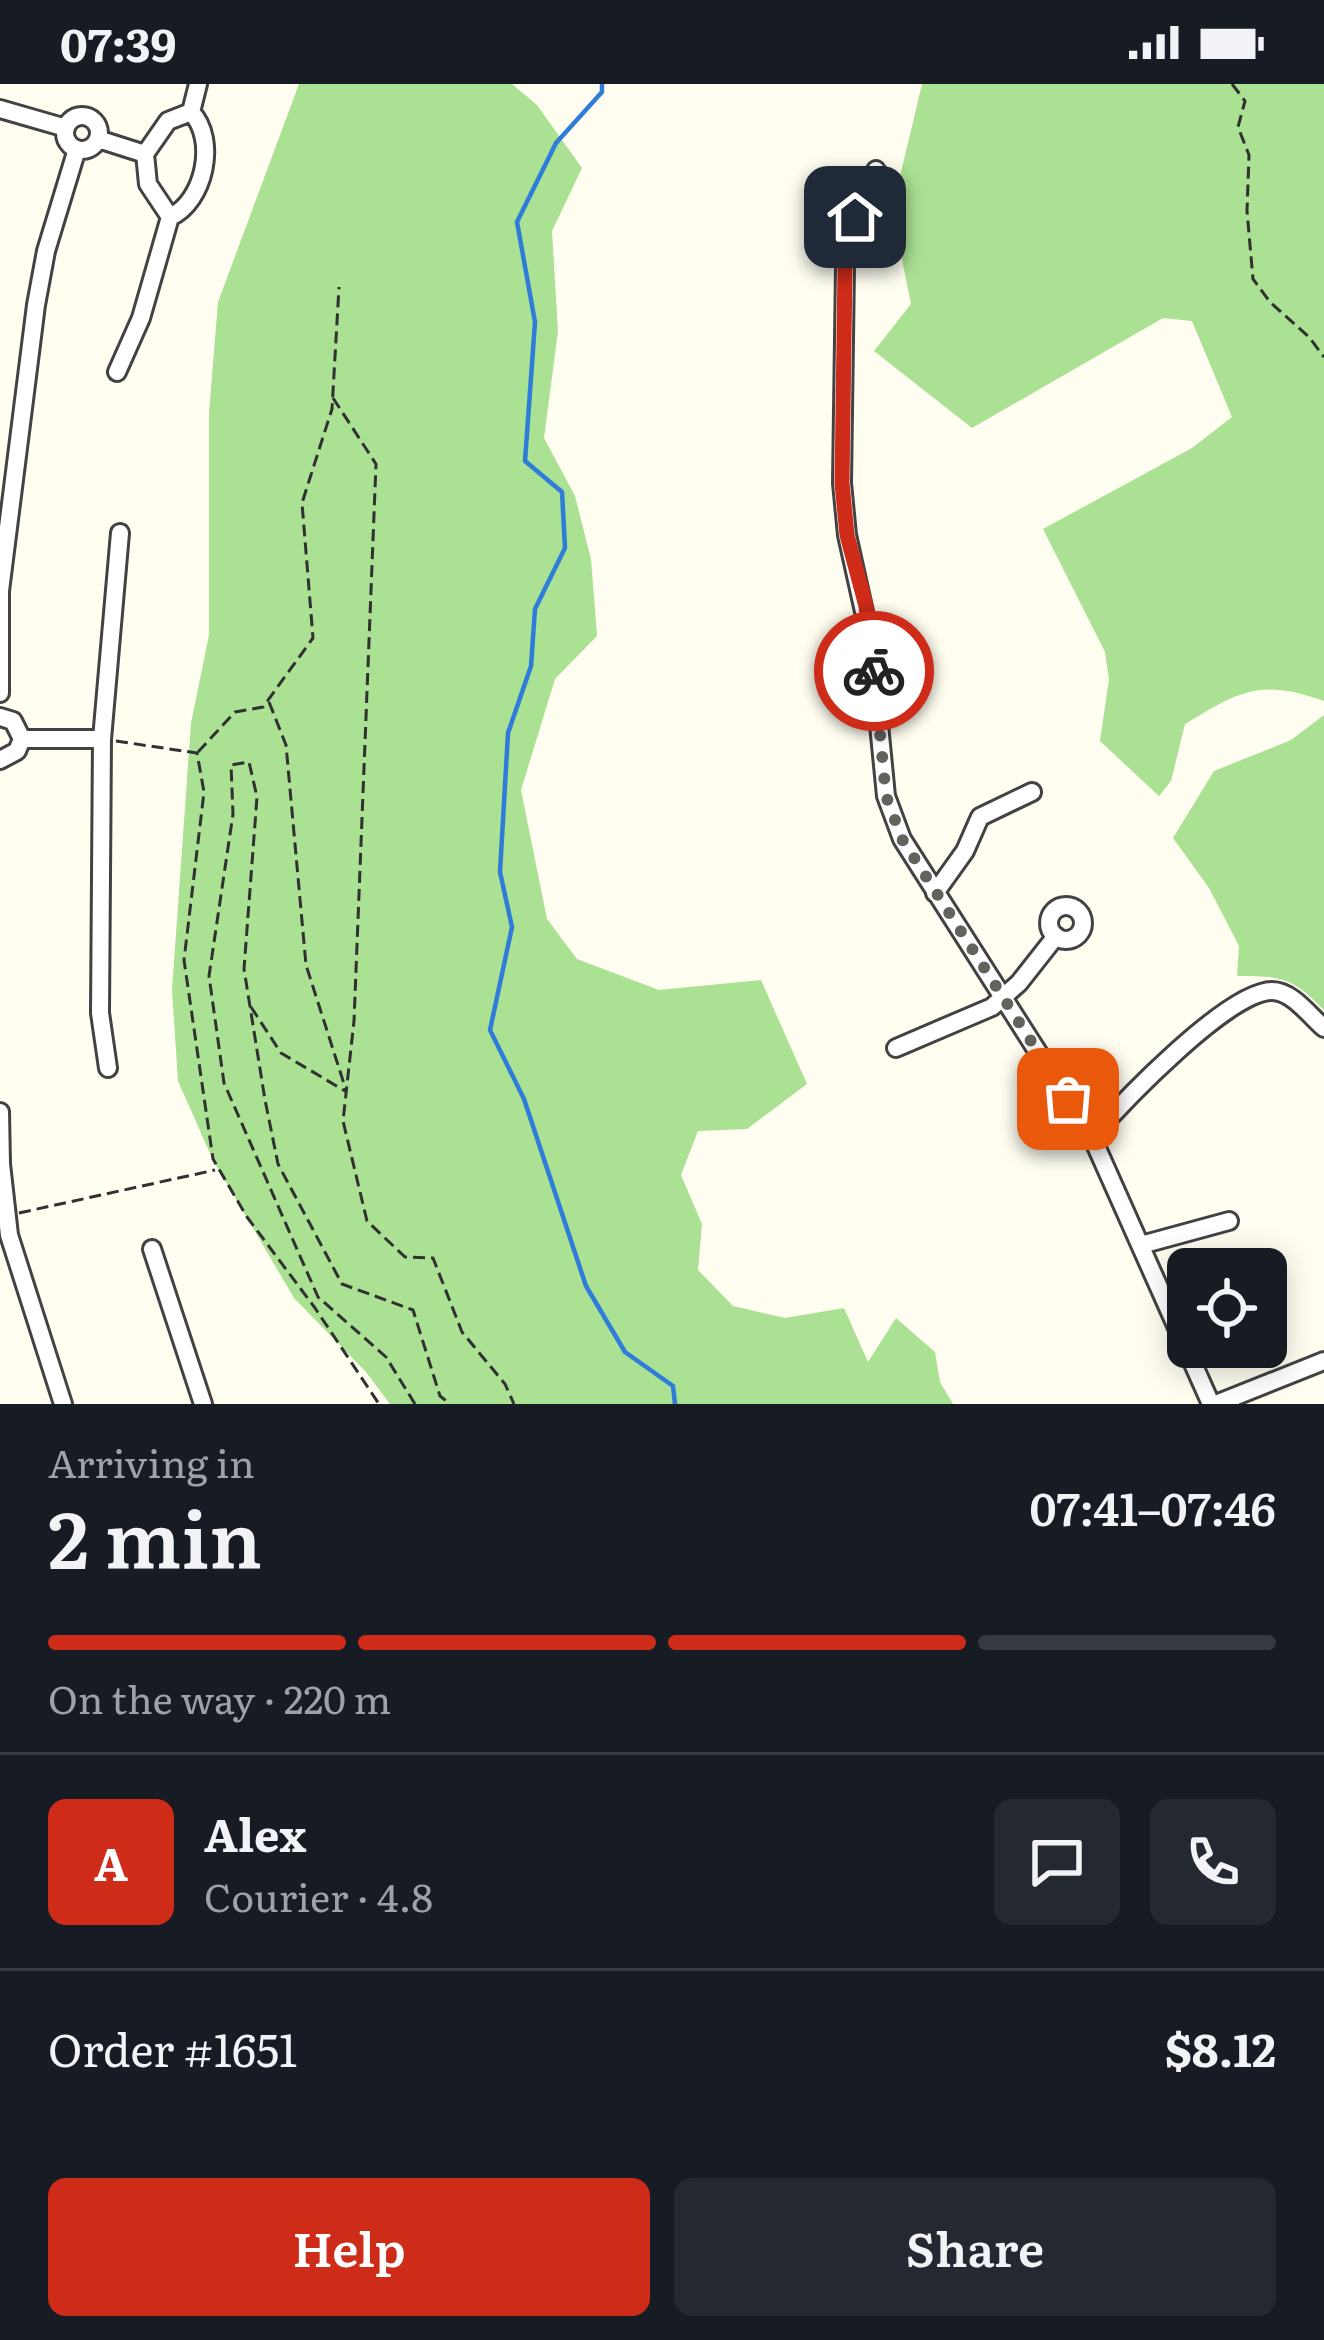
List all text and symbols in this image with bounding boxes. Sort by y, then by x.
text: 07:39 [60,9,177,76]
pin [804,166,906,268]
icon: home [822,184,888,250]
courier [814,611,934,731]
icon: bike [841,638,907,704]
pin [1017,1048,1119,1150]
icon: bag [1035,1066,1101,1132]
map controls [1167,1248,1287,1368]
button: locate [1167,1248,1287,1368]
text: Arriving in [48,1432,255,1490]
text: 07:41–07:46 [1029,1473,1276,1540]
text: 2 min [48,1477,262,1593]
text: On the way · 220 m [48,1668,391,1726]
text: Alex [204,1799,306,1866]
button: chat [994,1799,1120,1925]
button: phone [1150,1799,1276,1925]
text: A [94,1828,128,1895]
text: Courier · 4.8 [204,1866,433,1924]
text: Order #1651 [48,2014,297,2081]
text: $8.12 [1165,2014,1276,2081]
button: Help [48,2178,650,2316]
button: Share [674,2178,1276,2316]

